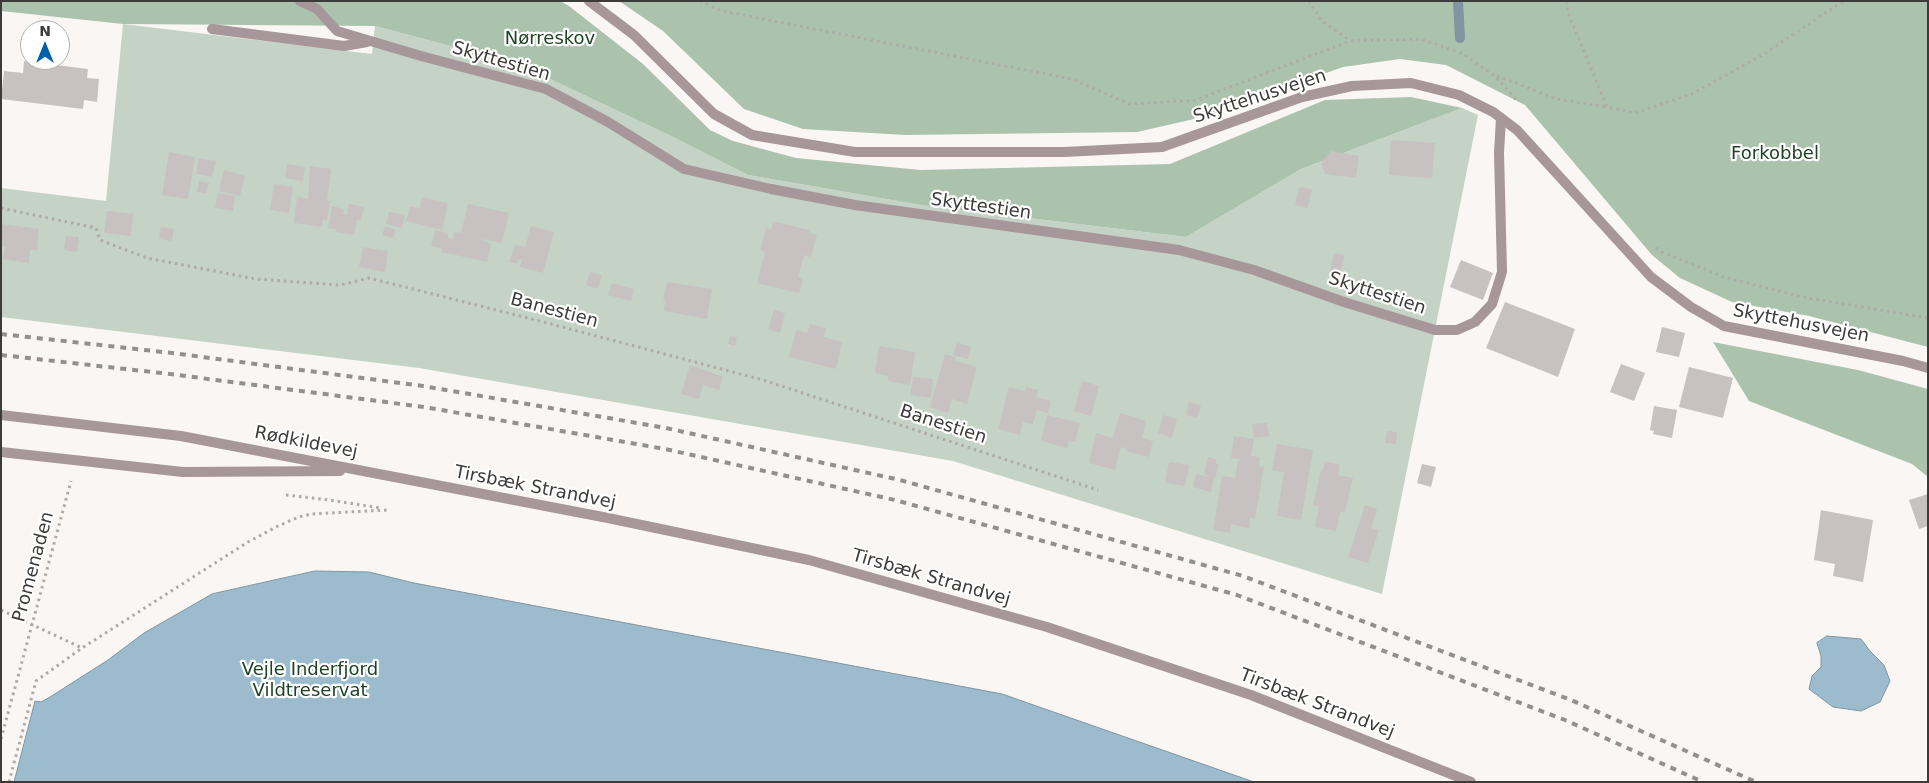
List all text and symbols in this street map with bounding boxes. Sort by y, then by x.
north arrow [20,20,70,70]
text: N [39,23,51,39]
park label: Nørreskov [505,28,595,50]
street label: Skyttestien [449,38,553,86]
street label: Skyttehusvejen [1191,65,1329,129]
park label: Forkobbel [1731,143,1819,165]
street label: Skyttestien [930,189,1032,225]
street label: Skyttestien [1326,268,1428,320]
street label: Banestien [508,289,600,333]
street label: Skyttehusvejen [1731,300,1871,348]
street label: Banestien [897,401,989,449]
street label: Rødkildevej [253,422,359,464]
street label: Tirsbæk Strandvej [452,462,618,514]
street label: Promenaden [9,509,59,625]
street label: Tirsbæk Strandvej [849,545,1013,611]
park label: Vejle Inderfjord Vildtreservat [242,659,378,702]
street label: Tirsbæk Strandvej [1237,665,1397,743]

